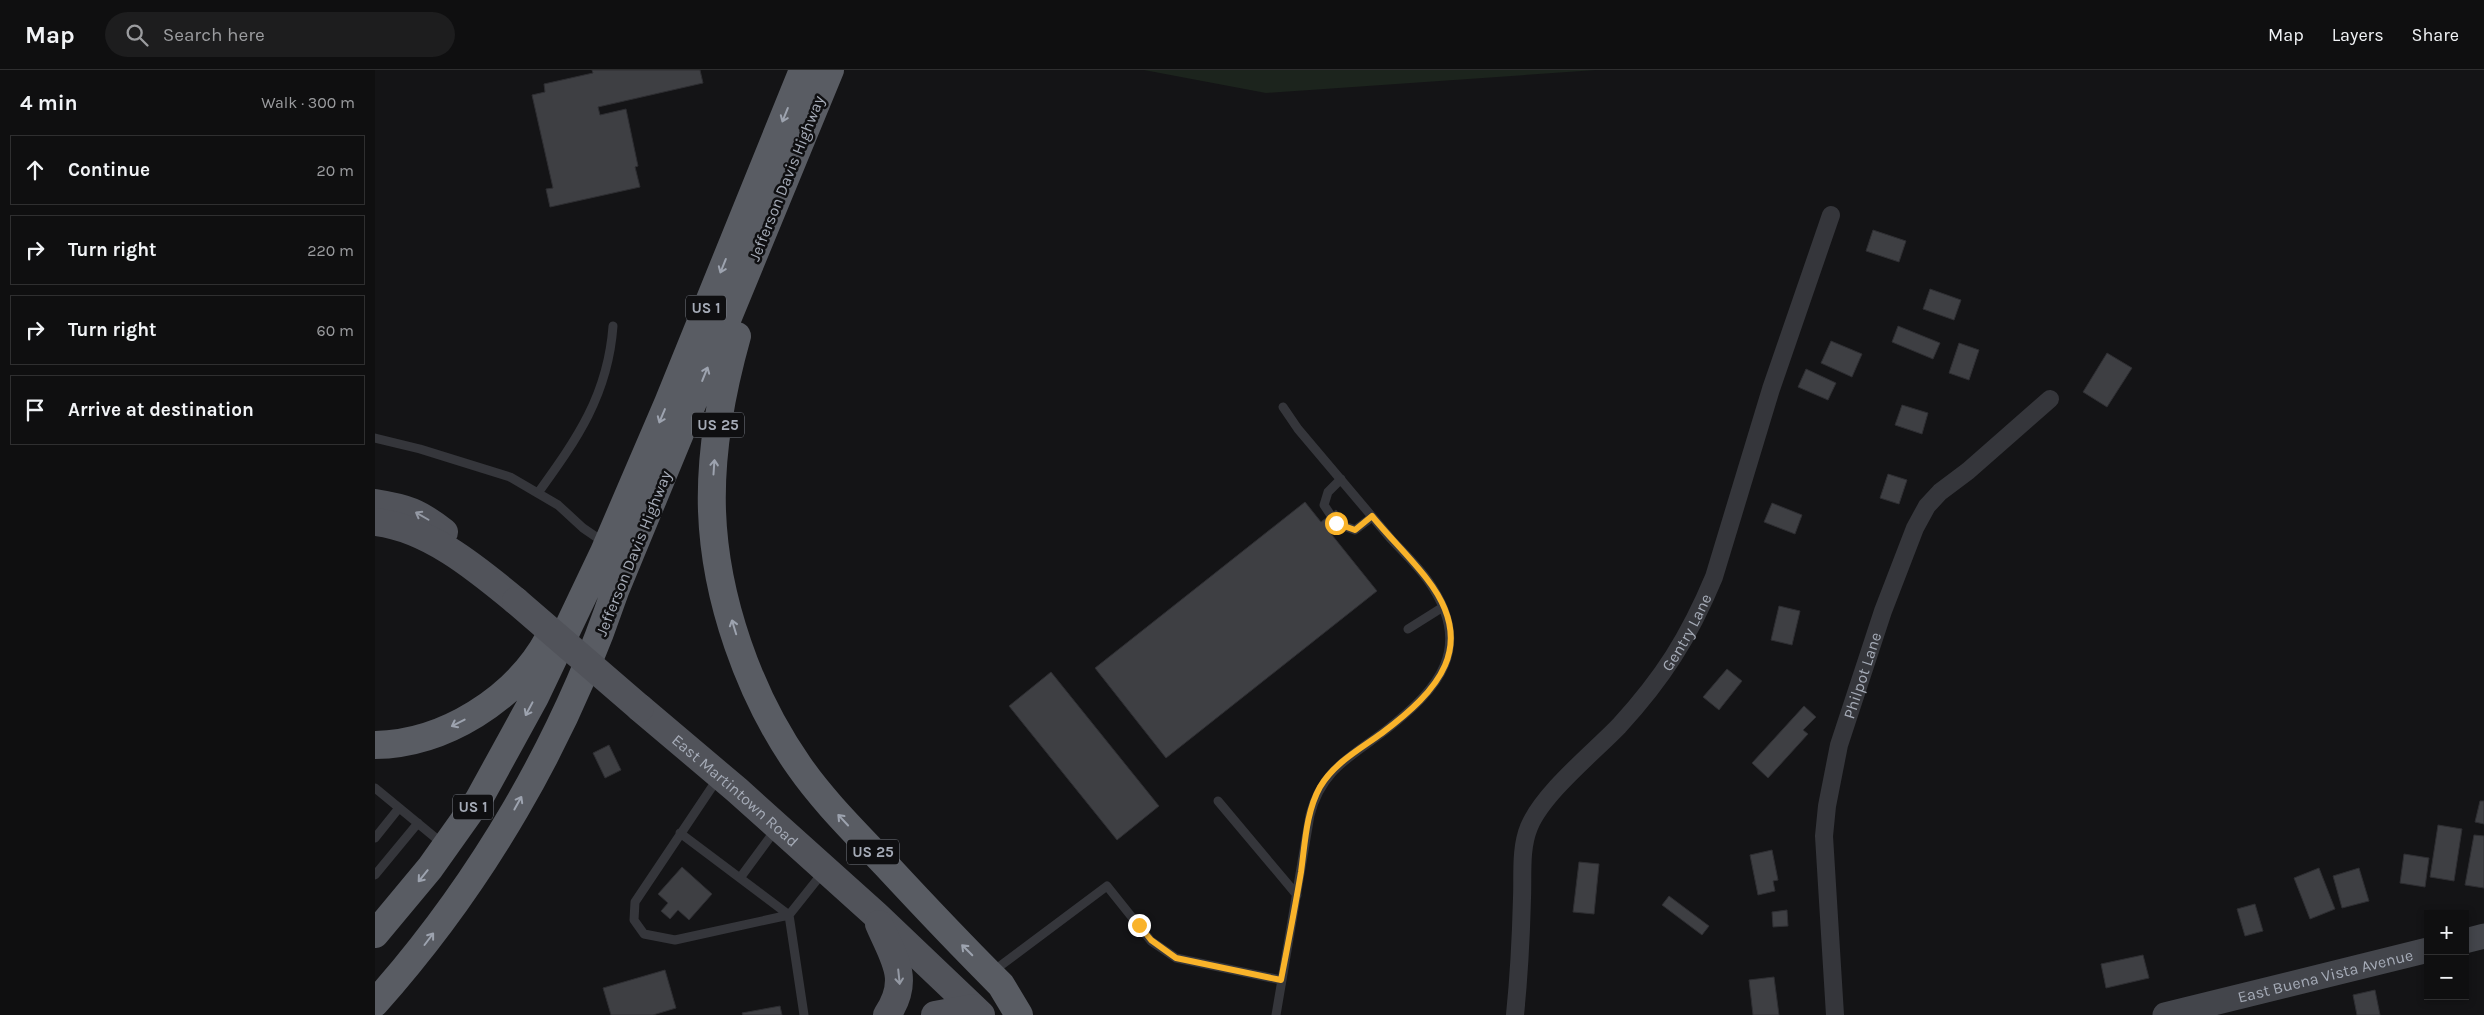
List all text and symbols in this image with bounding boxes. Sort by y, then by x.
search box [105,12,455,57]
text: Map [25,21,75,49]
icon: search [123,21,151,49]
text: Search here [163,24,265,46]
text: Map [2268,24,2304,46]
text: Layers [2332,24,2384,46]
text: Share [2412,24,2459,46]
text: 4 min [20,91,78,115]
street label: Jefferson Davis Highway [745,92,829,264]
text: Walk · 300 m [261,93,355,112]
one-way arrow [779,107,789,122]
icon: ahead [21,156,49,184]
text: Continue [68,159,150,181]
text: 20 m [316,161,354,180]
icon: right [21,236,49,264]
text: Turn right [68,239,157,261]
text: 220 m [307,241,354,260]
one-way arrow [718,258,728,273]
road number: US 1 [686,296,726,320]
icon: right [21,316,49,344]
text: Turn right [68,319,157,341]
text: 60 m [317,321,354,340]
one-way arrow [701,367,711,382]
icon: arrive [21,396,49,424]
text: Arrive at destination [68,399,254,421]
one-way arrow [657,408,667,423]
road number: US 25 [692,412,744,438]
one-way arrow [709,459,718,475]
street label: Jefferson Davis Highway [592,467,676,639]
one-way arrow [414,511,429,521]
route start [1325,512,1348,535]
street label: Gentry Lane [1658,591,1716,675]
one-way arrow [728,620,738,636]
street label: Philpot Lane [1839,630,1885,721]
one-way arrow [524,702,534,717]
one-way arrow [451,719,466,728]
street label: East Martintown Road [668,730,802,851]
road number: US 1 [453,794,493,820]
one-way arrow [514,796,523,811]
one-way arrow [837,813,849,826]
road number: US 25 [847,840,899,864]
one-way arrow [418,869,429,882]
map controls [2424,910,2469,1000]
button: + [2424,910,2469,955]
route end [1128,914,1151,937]
one-way arrow [423,933,434,946]
one-way arrow [961,945,973,957]
street label: East Buena Vista Avenue [2236,945,2415,1007]
button: − [2424,955,2469,1000]
one-way arrow [894,969,904,985]

